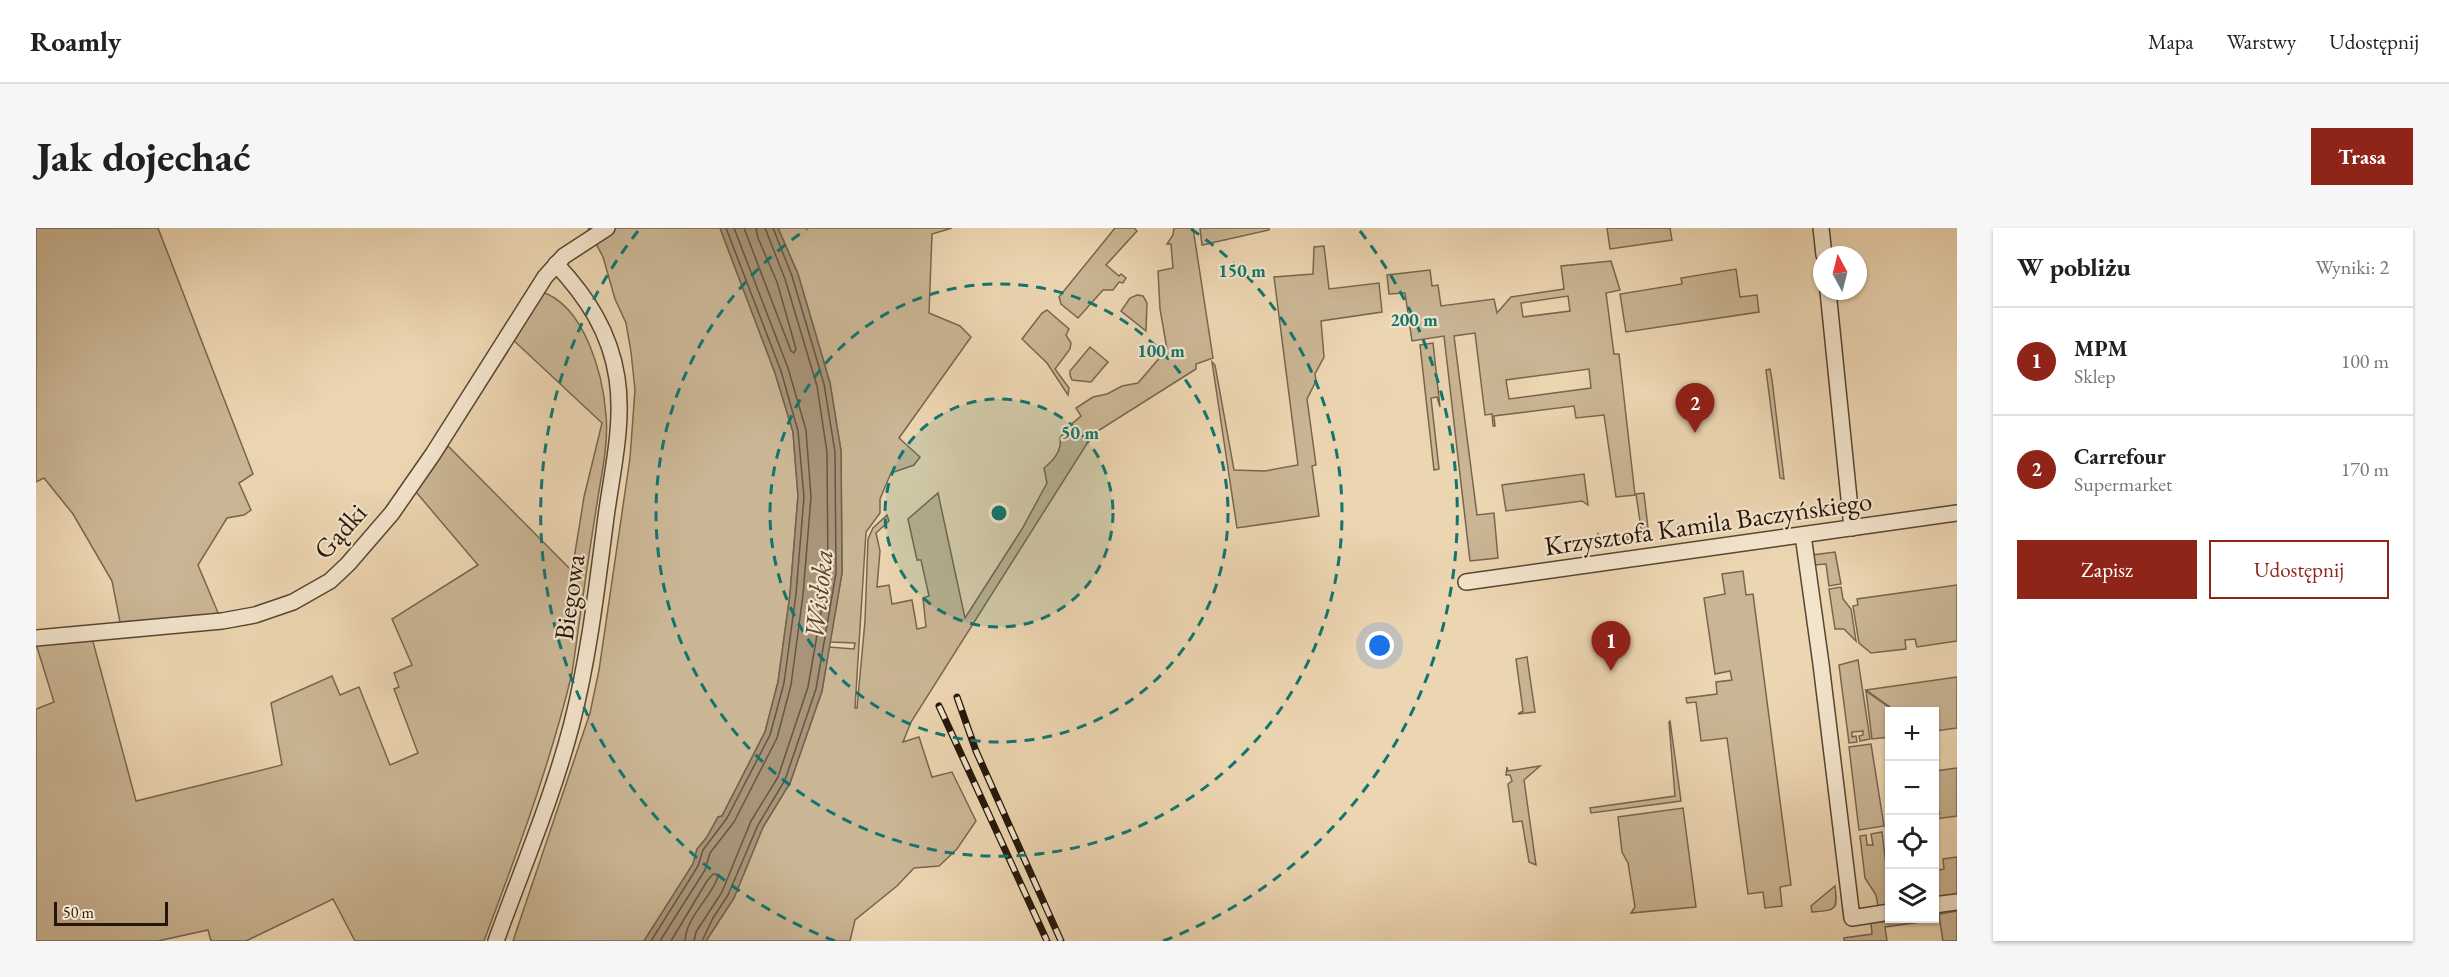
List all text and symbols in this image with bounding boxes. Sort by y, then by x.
text: Roamly [30,23,121,59]
text: Mapa [2148,28,2194,55]
text: Warstwy [2227,28,2296,55]
text: Udostępnij [2329,28,2419,55]
button: Trasa [2311,128,2413,185]
text: Jak dojechać [36,129,250,184]
north arrow [1813,246,1867,300]
text: W pobliżu [2017,250,2131,284]
text: Wyniki: 2 [2316,254,2389,280]
text: 150 m [1218,259,1266,282]
text: 200 m [1390,308,1438,331]
text: MPM [2074,334,2128,363]
text: 100 m [1137,339,1185,362]
text: 1 [2031,348,2042,374]
text: 100 m [2341,348,2389,374]
text: Sklep [2074,363,2116,389]
pin: 2 [1676,384,1714,433]
text: 50 m [1061,421,1099,444]
text: Carrefour [2074,442,2166,471]
text: 2 [2031,456,2042,482]
text: 170 m [2341,456,2389,482]
text: Supermarket [2074,471,2172,497]
street label: Krzysztofa Kamila Baczyńskiego [1542,483,1874,563]
street label: Gądki [306,495,374,566]
centre of rings [989,503,1009,523]
button: Zapisz [2017,540,2197,599]
button: Udostępnij [2209,540,2389,599]
water label: Wisłoka [795,547,841,641]
street label: Biegowa [546,551,592,642]
pin: 1 [1592,622,1630,671]
your location [1365,631,1394,660]
map controls [1885,707,1939,923]
button: + [1885,707,1939,761]
button: − [1885,761,1939,815]
button: locate [1885,815,1939,869]
button: layers [1885,869,1939,923]
scale bar [54,899,168,926]
text: 50 m [63,902,94,923]

